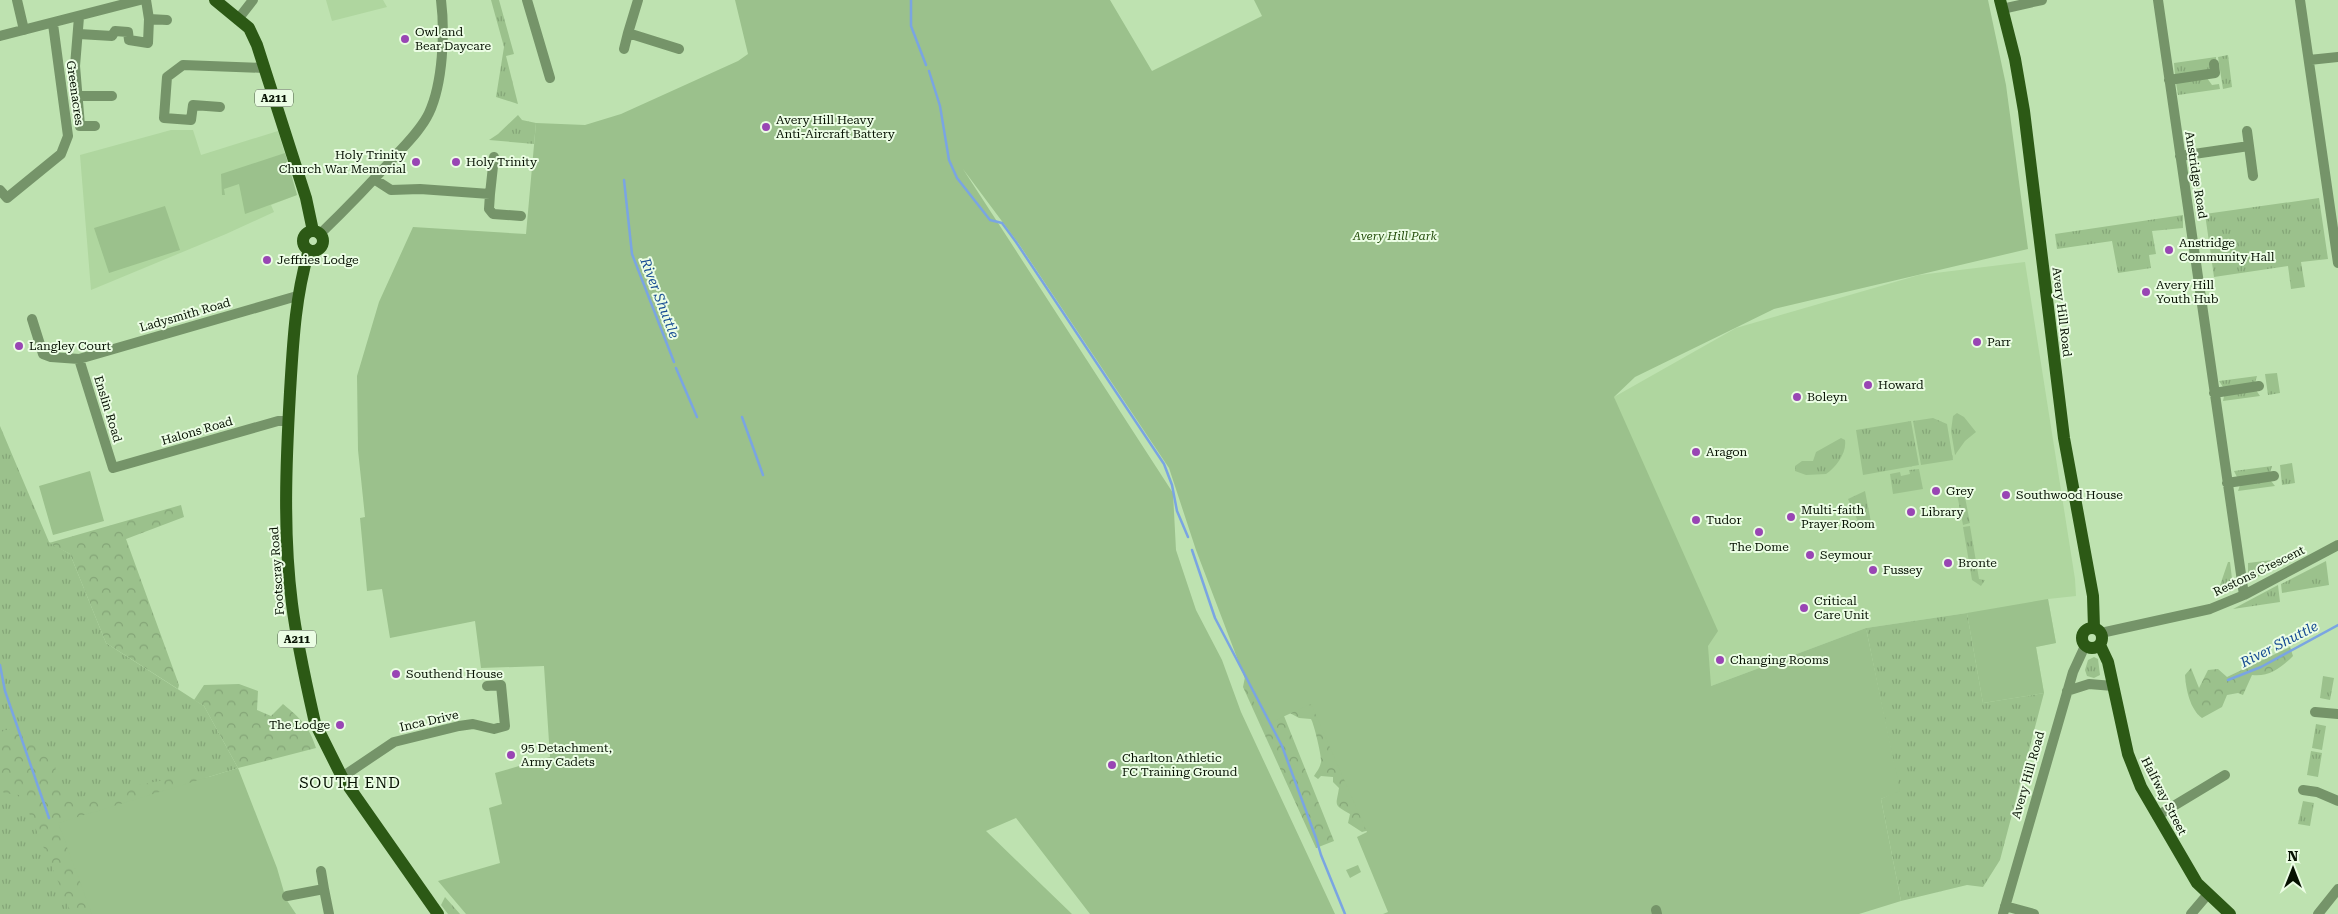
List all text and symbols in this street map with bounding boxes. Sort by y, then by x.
place label: Owl and Bear Daycare [415,25,491,53]
marker: Owl and Bear Daycare [399,33,411,45]
street label: Greenacres [64,60,87,127]
road number: A211 [255,90,293,106]
place label: Avery Hill Heavy Anti-Aircraft Battery [776,113,896,141]
marker: Avery Hill Heavy Anti-Aircraft Battery [760,121,772,133]
street label: Anstridge Road [2182,130,2210,220]
place label: Holy Trinity Church War Memorial [279,148,407,176]
place label: Holy Trinity [466,155,538,169]
marker: Holy Trinity Church War Memorial [410,156,422,168]
marker: Holy Trinity [450,156,462,168]
park label: Avery Hill Park [1352,229,1438,243]
place label: Anstridge Community Hall [2179,236,2275,264]
marker: Anstridge Community Hall [2163,244,2175,256]
place label: Jeffries Lodge [277,253,359,267]
marker: Jeffries Lodge [261,254,273,266]
water label: River Shuttle [637,255,683,340]
street label: Avery Hill Road [2050,266,2074,358]
place label: Avery Hill Youth Hub [2156,278,2219,306]
marker: Avery Hill Youth Hub [2140,286,2152,298]
street label: Ladysmith Road [138,295,232,335]
place label: Parr [1987,335,2011,349]
marker: Parr [1971,336,1983,348]
place label: Langley Court [29,339,112,353]
marker: Langley Court [13,340,25,352]
street label: Enslin Road [91,374,125,444]
place label: Howard [1878,378,1924,392]
marker: Howard [1862,379,1874,391]
place label: Boleyn [1807,390,1848,404]
marker: Boleyn [1791,391,1803,403]
street label: Halons Road [160,414,235,448]
place label: Aragon [1706,445,1748,459]
marker: Aragon [1690,446,1702,458]
place label: Grey [1946,484,1975,498]
marker: Grey [1930,485,1942,497]
place label: Southwood House [2016,488,2123,502]
marker: Southwood House [2000,489,2012,501]
place label: Multi-faith Prayer Room [1801,503,1875,531]
place label: Library [1921,505,1964,519]
marker: Library [1905,506,1917,518]
marker: Multi-faith Prayer Room [1785,511,1797,523]
place label: Tudor [1706,513,1741,527]
marker: Tudor [1690,514,1702,526]
street label: Footscray Road [267,526,287,616]
marker: The Dome [1753,526,1765,538]
place label: The Dome [1729,540,1789,554]
street label: Restons Crescent [2211,543,2307,599]
place label: Seymour [1820,548,1872,562]
marker: Seymour [1804,549,1816,561]
place label: Bronte [1958,556,1997,570]
marker: Bronte [1942,557,1954,569]
place label: Fussey [1883,563,1923,577]
marker: Fussey [1867,564,1879,576]
place label: Critical Care Unit [1814,594,1869,622]
marker: Critical Care Unit [1798,602,1810,614]
water label: River Shuttle [2237,618,2320,671]
road number: A211 [278,630,316,648]
place label: Changing Rooms [1730,653,1829,667]
marker: Changing Rooms [1714,654,1726,666]
place label: Southend House [406,667,503,681]
marker: Southend House [390,668,402,680]
street label: Inca Drive [398,707,460,735]
place label: The Lodge [269,718,330,732]
marker: The Lodge [334,719,346,731]
street label: Avery Hill Road [2009,729,2047,820]
place label: 95 Detachment, Army Cadets [521,741,612,769]
marker: 95 Detachment, Army Cadets [505,749,517,761]
place label: Charlton Athletic FC Training Ground [1122,751,1238,779]
street label: Halfway Street [2138,755,2190,838]
marker: Charlton Athletic FC Training Ground [1106,759,1118,771]
district label: SOUTH END [299,774,401,792]
north arrow [2268,844,2318,894]
text: N [2288,848,2299,864]

